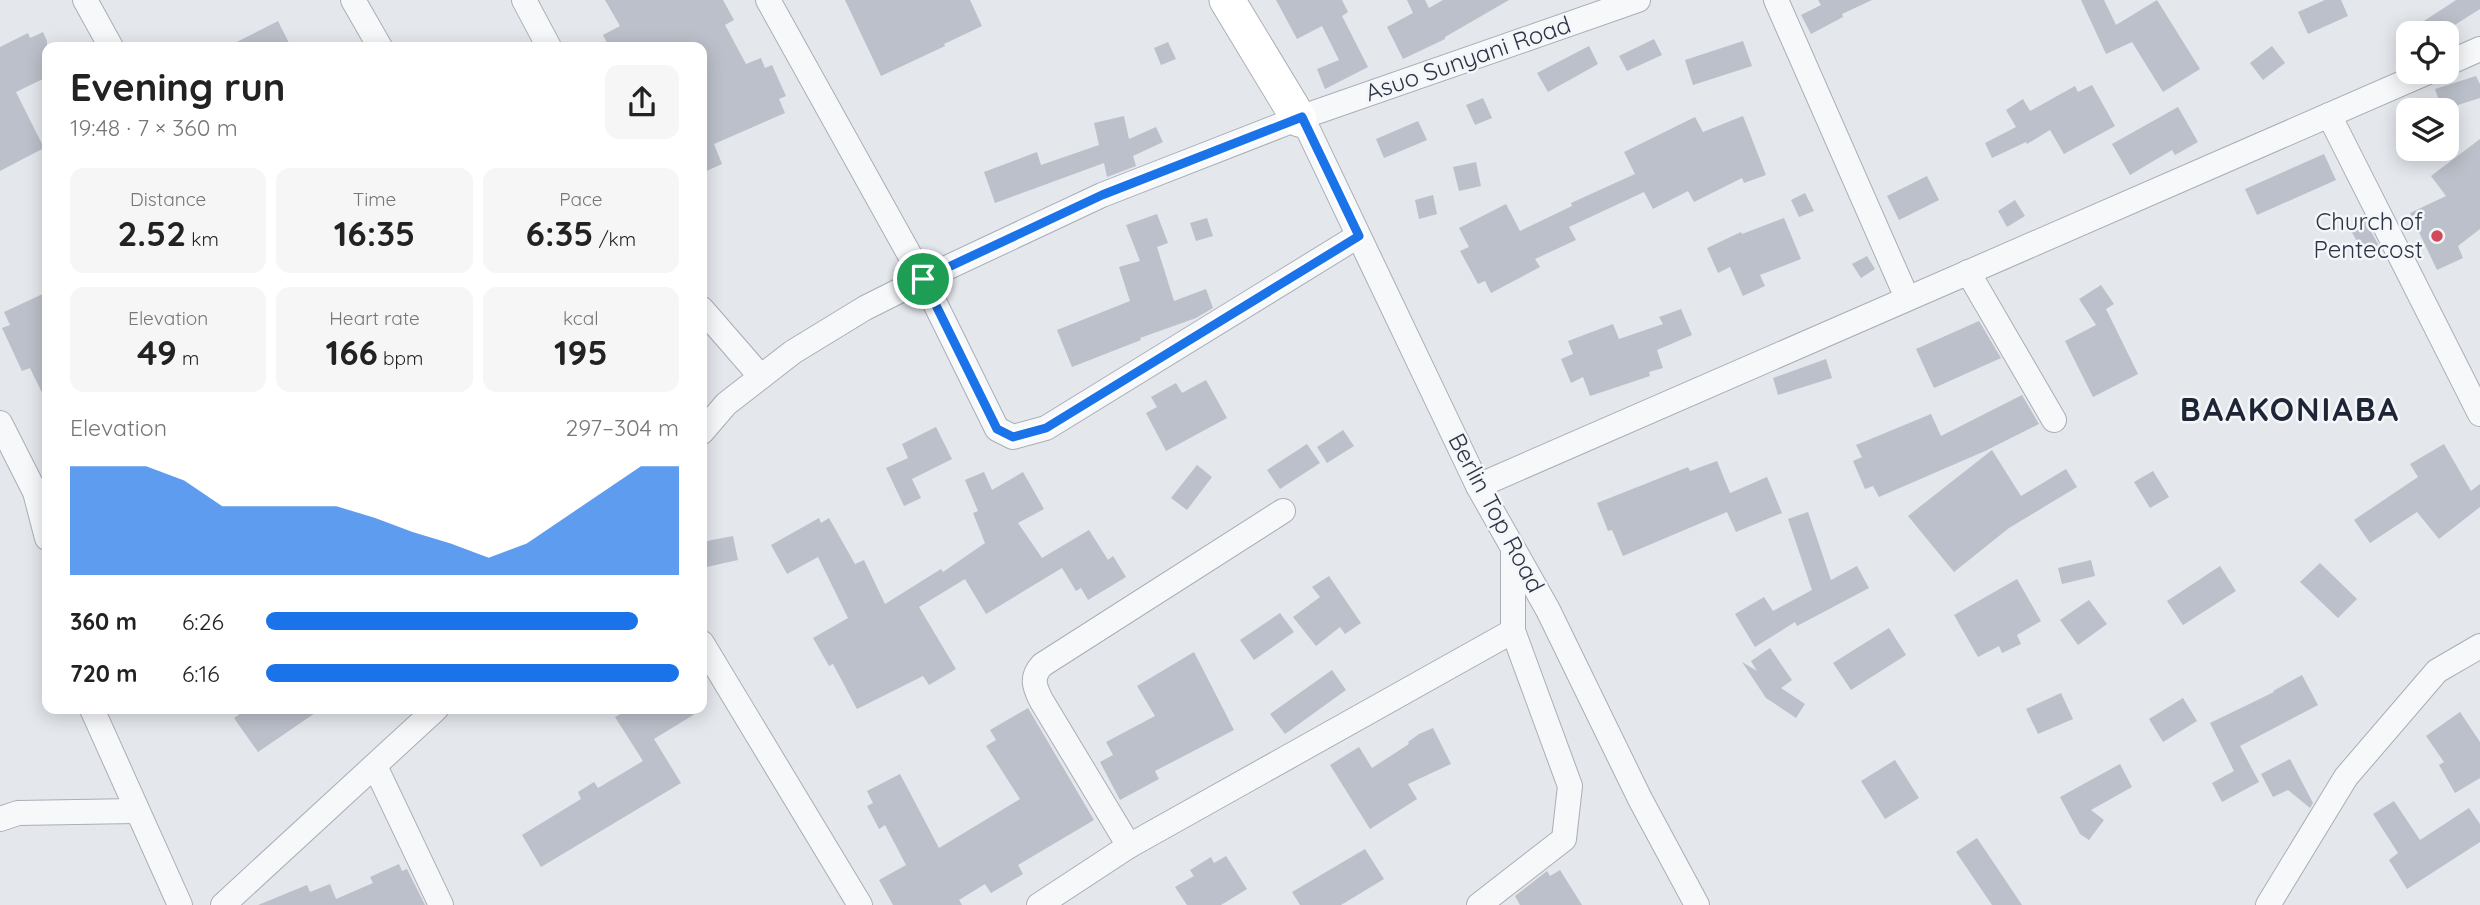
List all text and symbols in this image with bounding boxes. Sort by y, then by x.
street label: Asuo Sunyani Road [1361,9,1575,107]
map controls [2396,21,2459,161]
button: locate [2396,21,2459,84]
text: Evening run [70,63,285,111]
button: share [605,65,679,139]
button: layers [2396,98,2459,161]
text: 19:48 · 7 × 360 m [70,113,238,142]
text: Distance [130,187,206,211]
text: Time [353,187,396,211]
text: Pace [559,187,602,211]
place label: Church of Pentecost [2314,206,2423,264]
text: 2.52 [117,211,186,255]
text: 16:35 [334,211,415,255]
text: 6:35 [526,211,593,255]
text: km [186,227,219,251]
text: /km [593,227,636,251]
marker: Church of Pentecost [2429,228,2445,244]
pin [893,249,953,309]
icon: arrive [904,260,942,298]
text: Elevation [128,306,208,330]
text: Heart rate [329,306,420,330]
text: kcal [563,306,599,330]
text: 49 [137,330,177,374]
text: 166 [326,330,378,374]
text: 195 [554,330,608,374]
text: m [177,346,199,370]
text: bpm [378,346,423,370]
district label: BAAKONIABA [2180,389,2400,429]
text: Elevation [70,413,167,442]
text: 297–304 m [565,413,679,442]
street label: Berlin Top Road [1442,428,1551,597]
text: 360 m [70,607,137,636]
text: 6:26 [182,607,224,636]
text: 720 m [70,659,137,688]
text: 6:16 [182,659,220,688]

